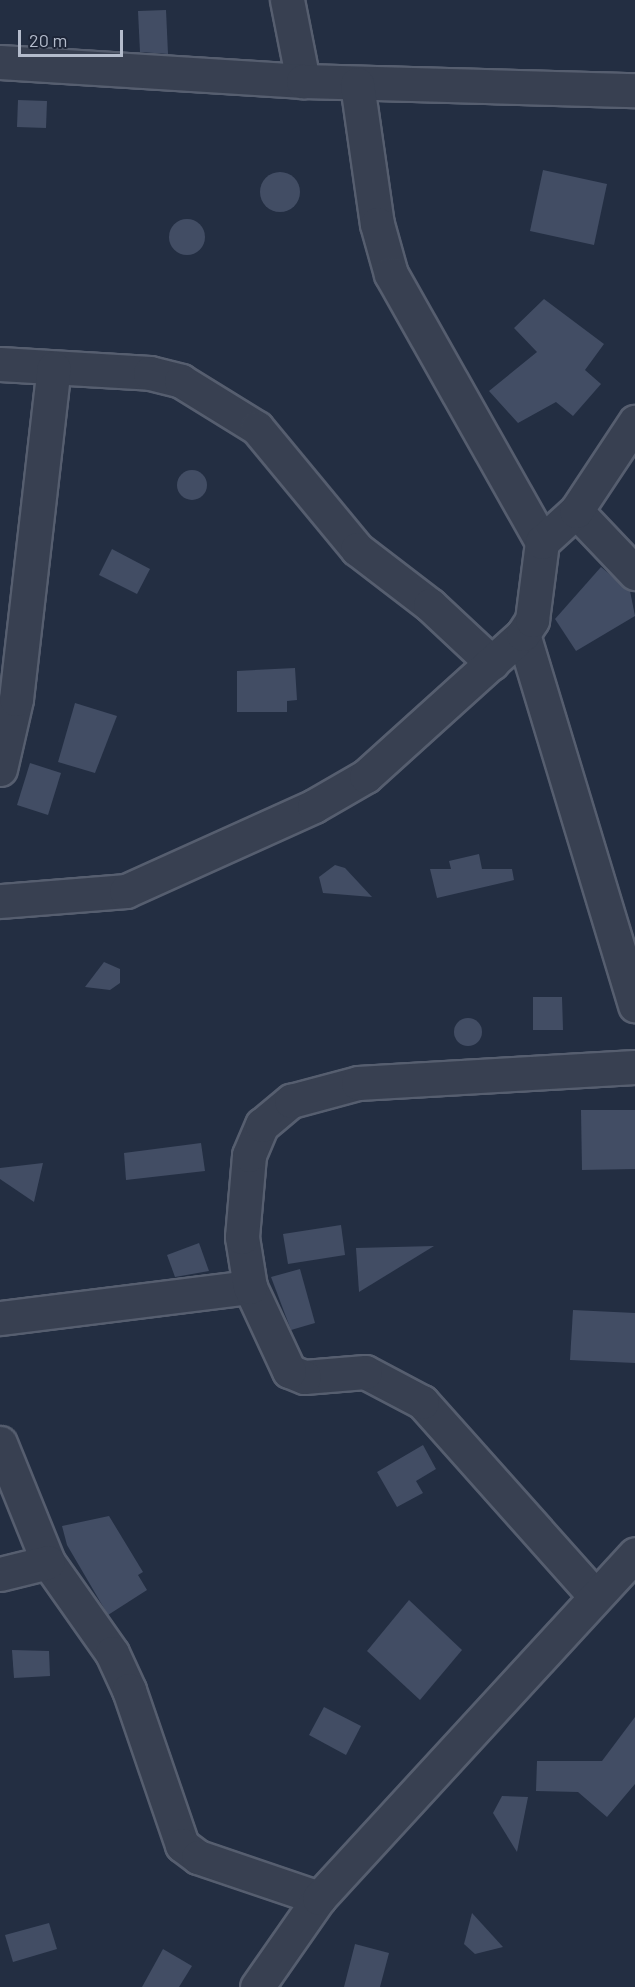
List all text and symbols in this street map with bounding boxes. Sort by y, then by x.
scale bar [21,18,126,56]
text: 20 m [29,29,67,51]

